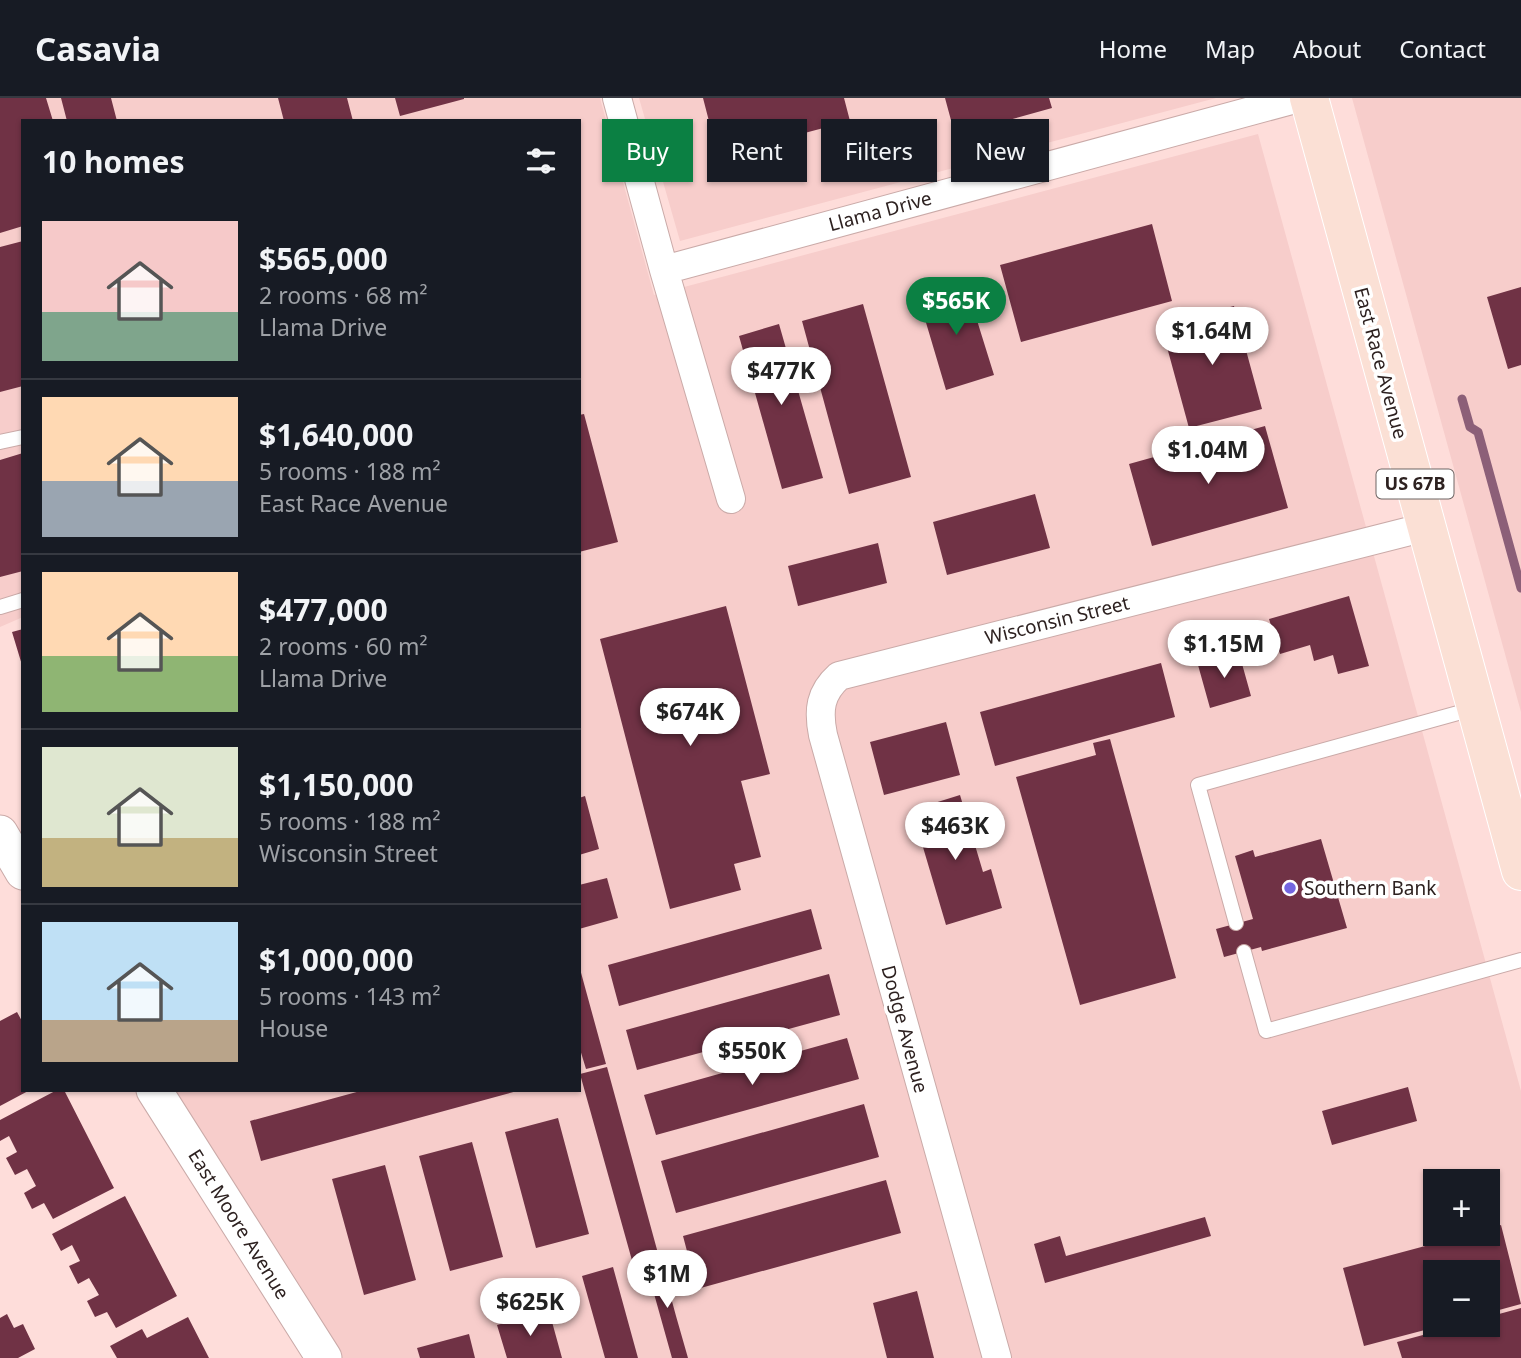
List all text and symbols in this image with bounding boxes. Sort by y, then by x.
text: Casavia [35,26,161,71]
text: Home [1099,32,1167,65]
text: Map [1205,32,1255,65]
text: About [1293,32,1361,65]
text: Contact [1399,32,1486,65]
chip: Buy [602,119,693,182]
chip: Rent [707,119,807,182]
chip: Filters [821,119,937,182]
chip: New [951,119,1049,182]
text: 10 homes [42,141,185,182]
icon: filters [522,142,560,180]
street label: Llama Drive [826,185,934,237]
text: $565,000 [259,238,388,279]
icon: home [98,249,182,333]
pin: $565K [907,278,1005,337]
text: 2 rooms · 68 m² [259,279,428,311]
text: $565K [922,284,990,316]
street label: East Race Avenue [1348,284,1414,442]
pin: $1.64M [1155,308,1269,367]
text: Llama Drive [259,311,387,343]
text: $1.64M [1172,314,1252,346]
pin: $477K [732,348,830,407]
text: $477K [747,354,815,386]
text: $1,640,000 [259,414,413,455]
icon: home [98,425,182,509]
pin: $1.04M [1151,426,1265,486]
text: $1.04M [1168,433,1248,465]
text: 5 rooms · 188 m² [259,455,441,487]
road number: US 67B [1376,470,1454,498]
text: East Race Avenue [259,487,448,519]
text: $477,000 [259,589,388,630]
street label: Wisconsin Street [982,589,1132,650]
icon: home [98,600,182,684]
pin: $1.15M [1167,620,1281,680]
text: $1.15M [1184,627,1264,659]
text: 2 rooms · 60 m² [259,630,428,662]
text: Llama Drive [259,662,387,694]
pin: $674K [641,688,739,748]
text: $674K [656,695,724,727]
text: $1,150,000 [259,764,413,805]
icon: home [98,775,182,859]
pin: $463K [906,802,1004,862]
text: 5 rooms · 188 m² [259,805,441,837]
text: $463K [921,809,989,841]
text: Wisconsin Street [259,837,438,869]
place label: Southern Bank [1304,875,1436,901]
marker: Southern Bank [1282,880,1298,896]
text: $1,000,000 [259,939,413,980]
icon: home [98,950,182,1034]
street label: Dodge Avenue [875,962,935,1096]
text: 5 rooms · 143 m² [259,980,441,1012]
text: House [259,1012,328,1044]
pin: $550K [703,1028,801,1087]
text: $550K [718,1034,786,1066]
street label: East Moore Avenue [182,1144,296,1304]
map controls [1423,1169,1500,1337]
button: + [1423,1169,1500,1246]
pin: $1M [633,1250,701,1310]
text: $1M [643,1257,691,1289]
button: − [1423,1260,1500,1337]
pin: $625K [481,1278,579,1338]
text: $625K [496,1285,564,1317]

